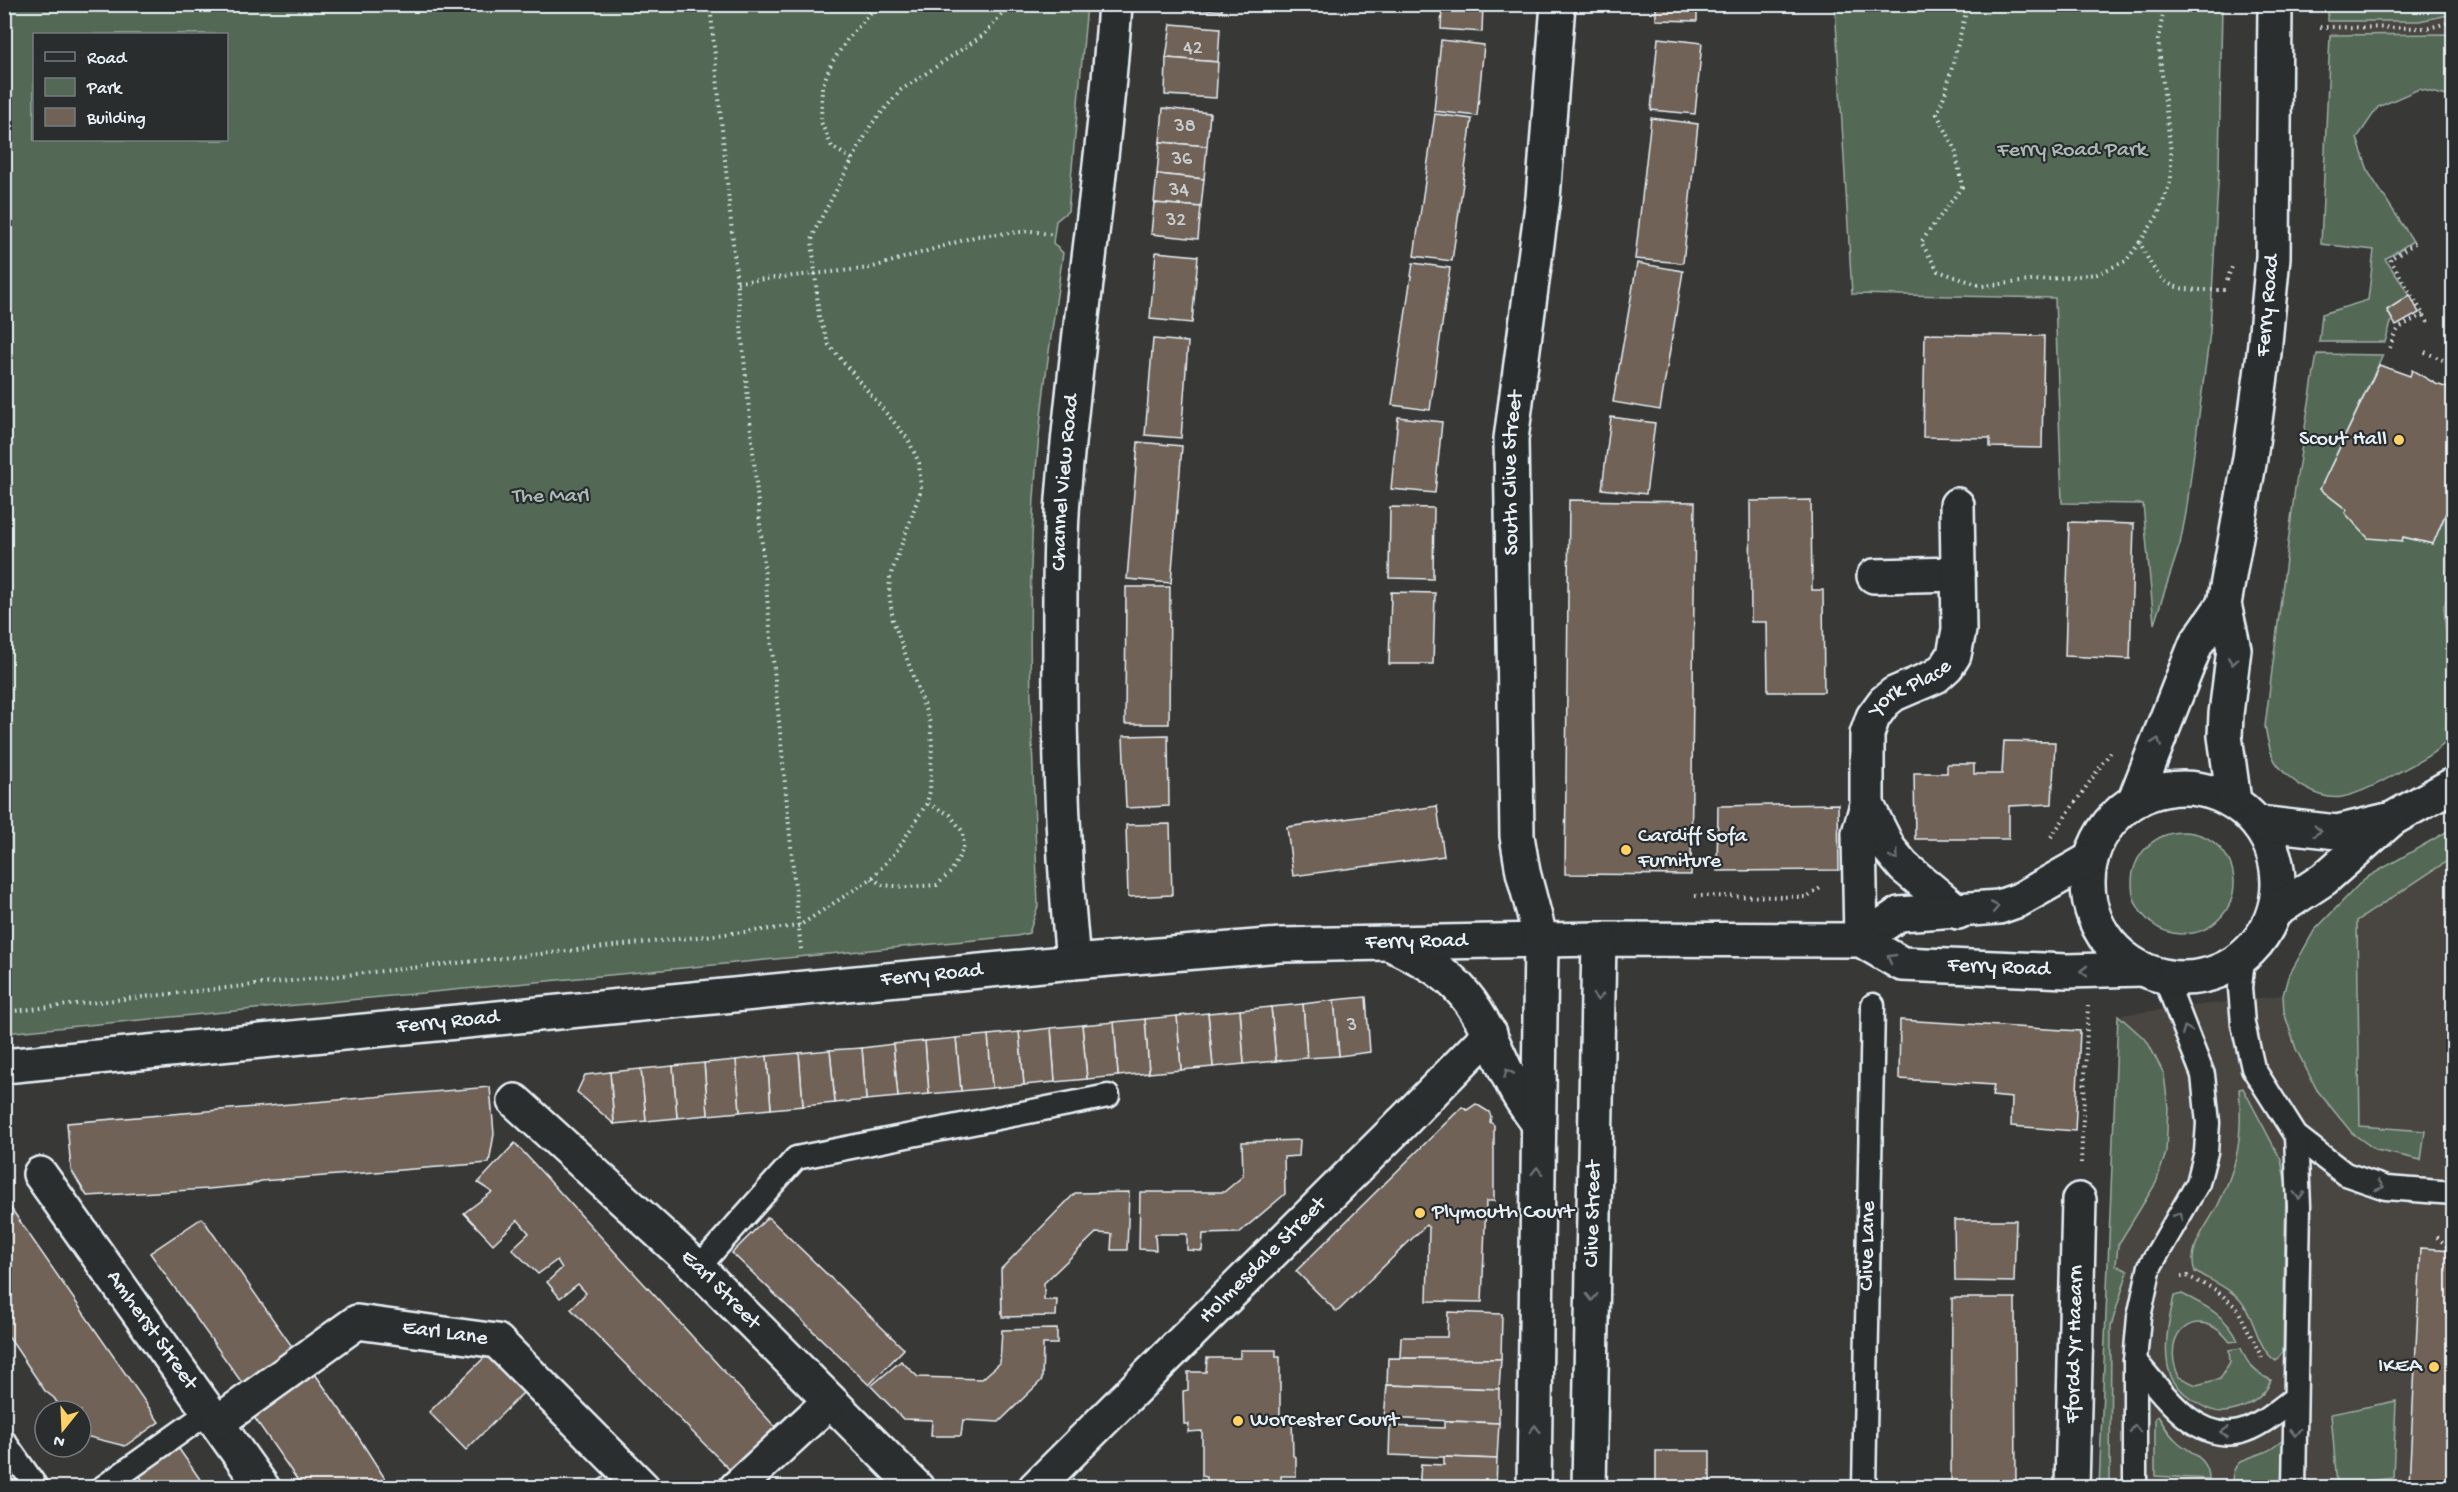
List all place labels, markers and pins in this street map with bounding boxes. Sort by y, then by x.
place label: Scout Hall [2299,427,2387,453]
marker: Scout Hall [2392,433,2406,447]
place label: Cardiff Sofa Furniture [1637,824,1748,875]
marker: Cardiff Sofa Furniture [1619,843,1633,857]
place label: Plymouth Court [1431,1200,1576,1226]
marker: Plymouth Court [1413,1206,1427,1220]
place label: IKEA [2378,1354,2423,1380]
marker: IKEA [2427,1360,2441,1374]
place label: Worcester Court [1250,1408,1401,1434]
marker: Worcester Court [1231,1414,1245,1428]

